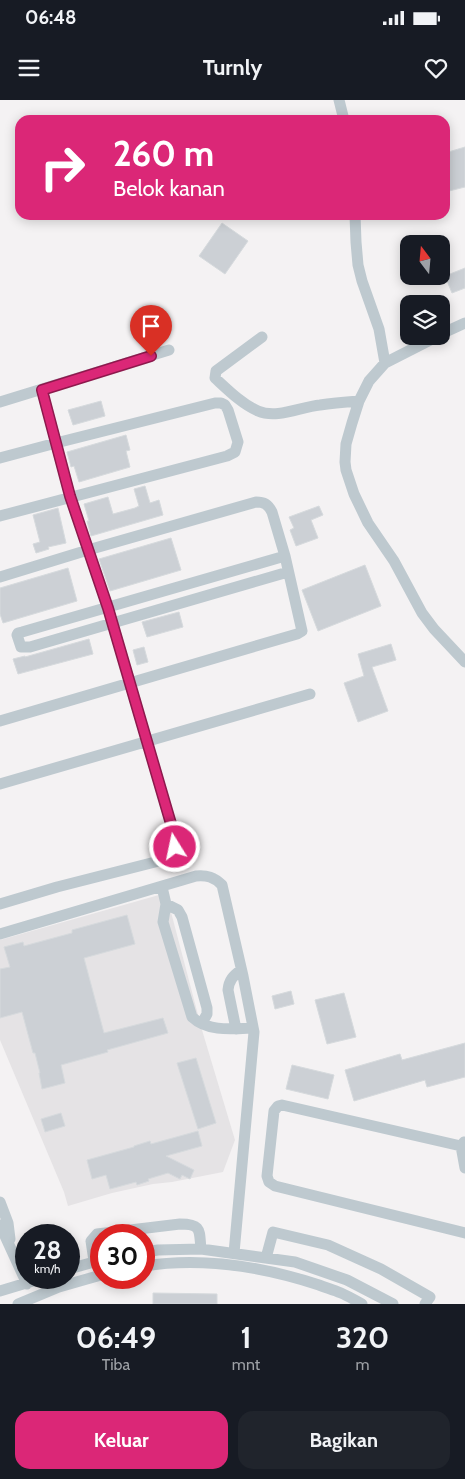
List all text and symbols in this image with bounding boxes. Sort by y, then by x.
text: 06:48 [25,6,77,29]
icon: menu [15,54,43,82]
text: Turnly [203,54,262,81]
icon: heart [422,54,450,82]
text: 260 m [113,132,214,175]
icon: right [30,135,95,200]
text: Belok kanan [113,175,225,202]
north arrow [400,235,450,285]
map controls [400,235,450,345]
button: layers [400,295,450,345]
pin [130,305,172,356]
icon: arrive [137,312,165,340]
position arrow [148,820,200,872]
speed limit sign: 30 [90,1224,155,1289]
text: 28 [33,1235,62,1265]
text: km/h [34,1261,61,1276]
text: 06:49 [76,1319,156,1356]
text: 1 [240,1319,252,1356]
text: 320 [336,1319,389,1356]
text: Tiba [102,1355,130,1374]
text: mnt [232,1355,260,1374]
text: m [356,1355,370,1374]
button: Keluar [15,1411,228,1469]
button: Bagikan [238,1411,450,1469]

